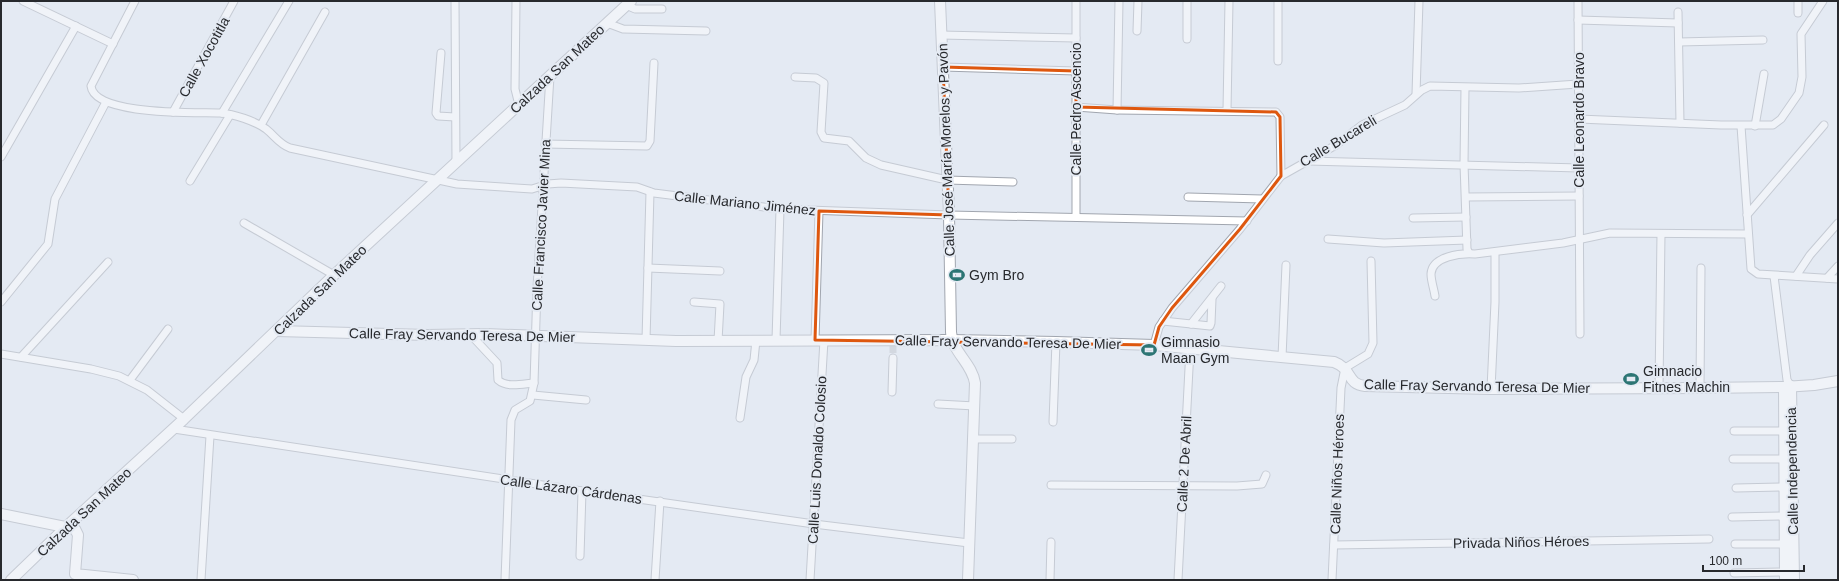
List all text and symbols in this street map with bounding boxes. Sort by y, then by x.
street label: Calle Xocotitla [175,14,233,100]
street label: Calzada San Mateo [507,21,608,117]
street label: Calle Pedro Ascencio [1068,42,1084,176]
street label: Calle José María Morelos y Pavón [934,43,958,257]
street label: Calle Leonardo Bravo [1571,52,1587,188]
street label: Calle Bucareli [1297,112,1379,170]
street label: Calle Francisco Javier Mina [529,139,553,311]
street label: Calle Mariano Jiménez [673,188,817,218]
street label: Calzada San Mateo [270,241,370,338]
sports icon: Gym Bro [948,266,966,284]
place label: Gym Bro [969,267,1024,283]
street label: Calle Fray Servando Teresa De Mier [349,325,576,345]
street label: Calle Fray Servando Teresa De Mier [895,332,1122,352]
place label: Gimnasio Maan Gym [1161,334,1229,366]
sports icon: Gimnasio Maan Gym [1140,341,1158,359]
place label: Gimnacio Fitnes Machin [1643,363,1730,395]
sports icon: Gimnacio Fitnes Machin [1622,370,1640,388]
street label: Calle Luis Donaldo Colosio [805,375,829,544]
street label: Calle Fray Servando Teresa De Mier [1364,376,1591,396]
street label: Calle Independencia [1783,407,1801,535]
street label: Calle Niños Héroes [1327,413,1347,535]
street label: Calle 2 De Abril [1173,415,1195,513]
street label: Calzada San Mateo [34,464,135,560]
street label: Calle Lázaro Cárdenas [499,471,643,507]
street label: Privada Niños Héroes [1453,533,1589,551]
scale bar [1703,547,1804,573]
text: 100 m [1709,554,1742,568]

